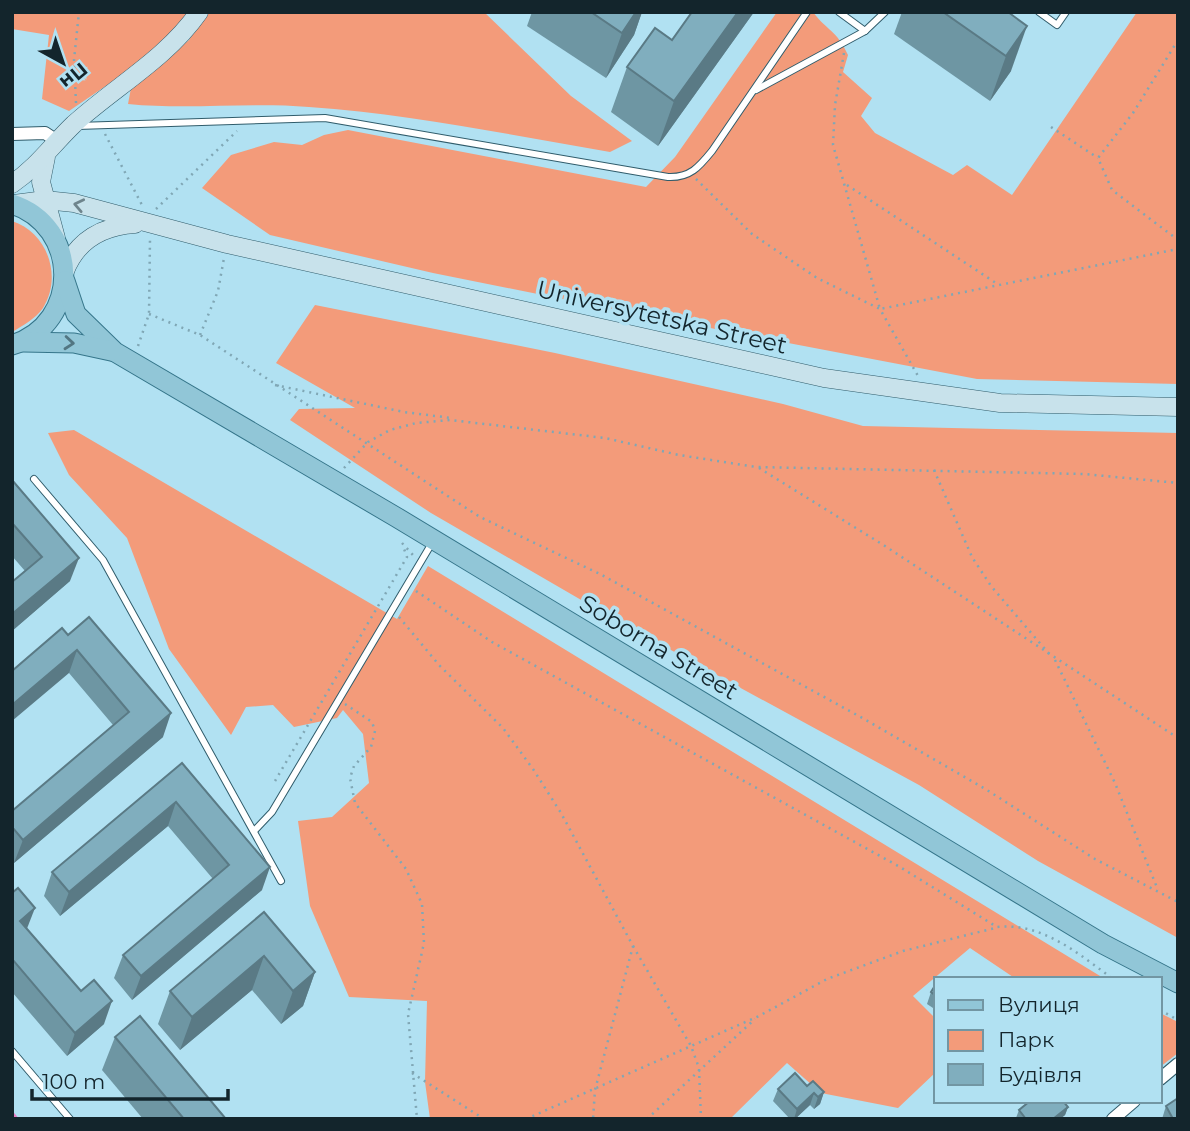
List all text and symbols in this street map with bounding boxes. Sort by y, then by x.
north arrow [28,28,98,98]
text: Пн [55,58,92,94]
one-way arrow [73,198,85,213]
street label: Universytetska Street [534,274,790,360]
one-way arrow [64,335,75,350]
street label: Soborna Street [574,588,744,706]
legend [934,977,1162,1103]
text: Вулиця [998,992,1080,1017]
text: Парк [998,1027,1054,1052]
scale bar [32,1058,228,1102]
text: Будівля [998,1062,1082,1087]
text: 100 m [42,1069,105,1094]

